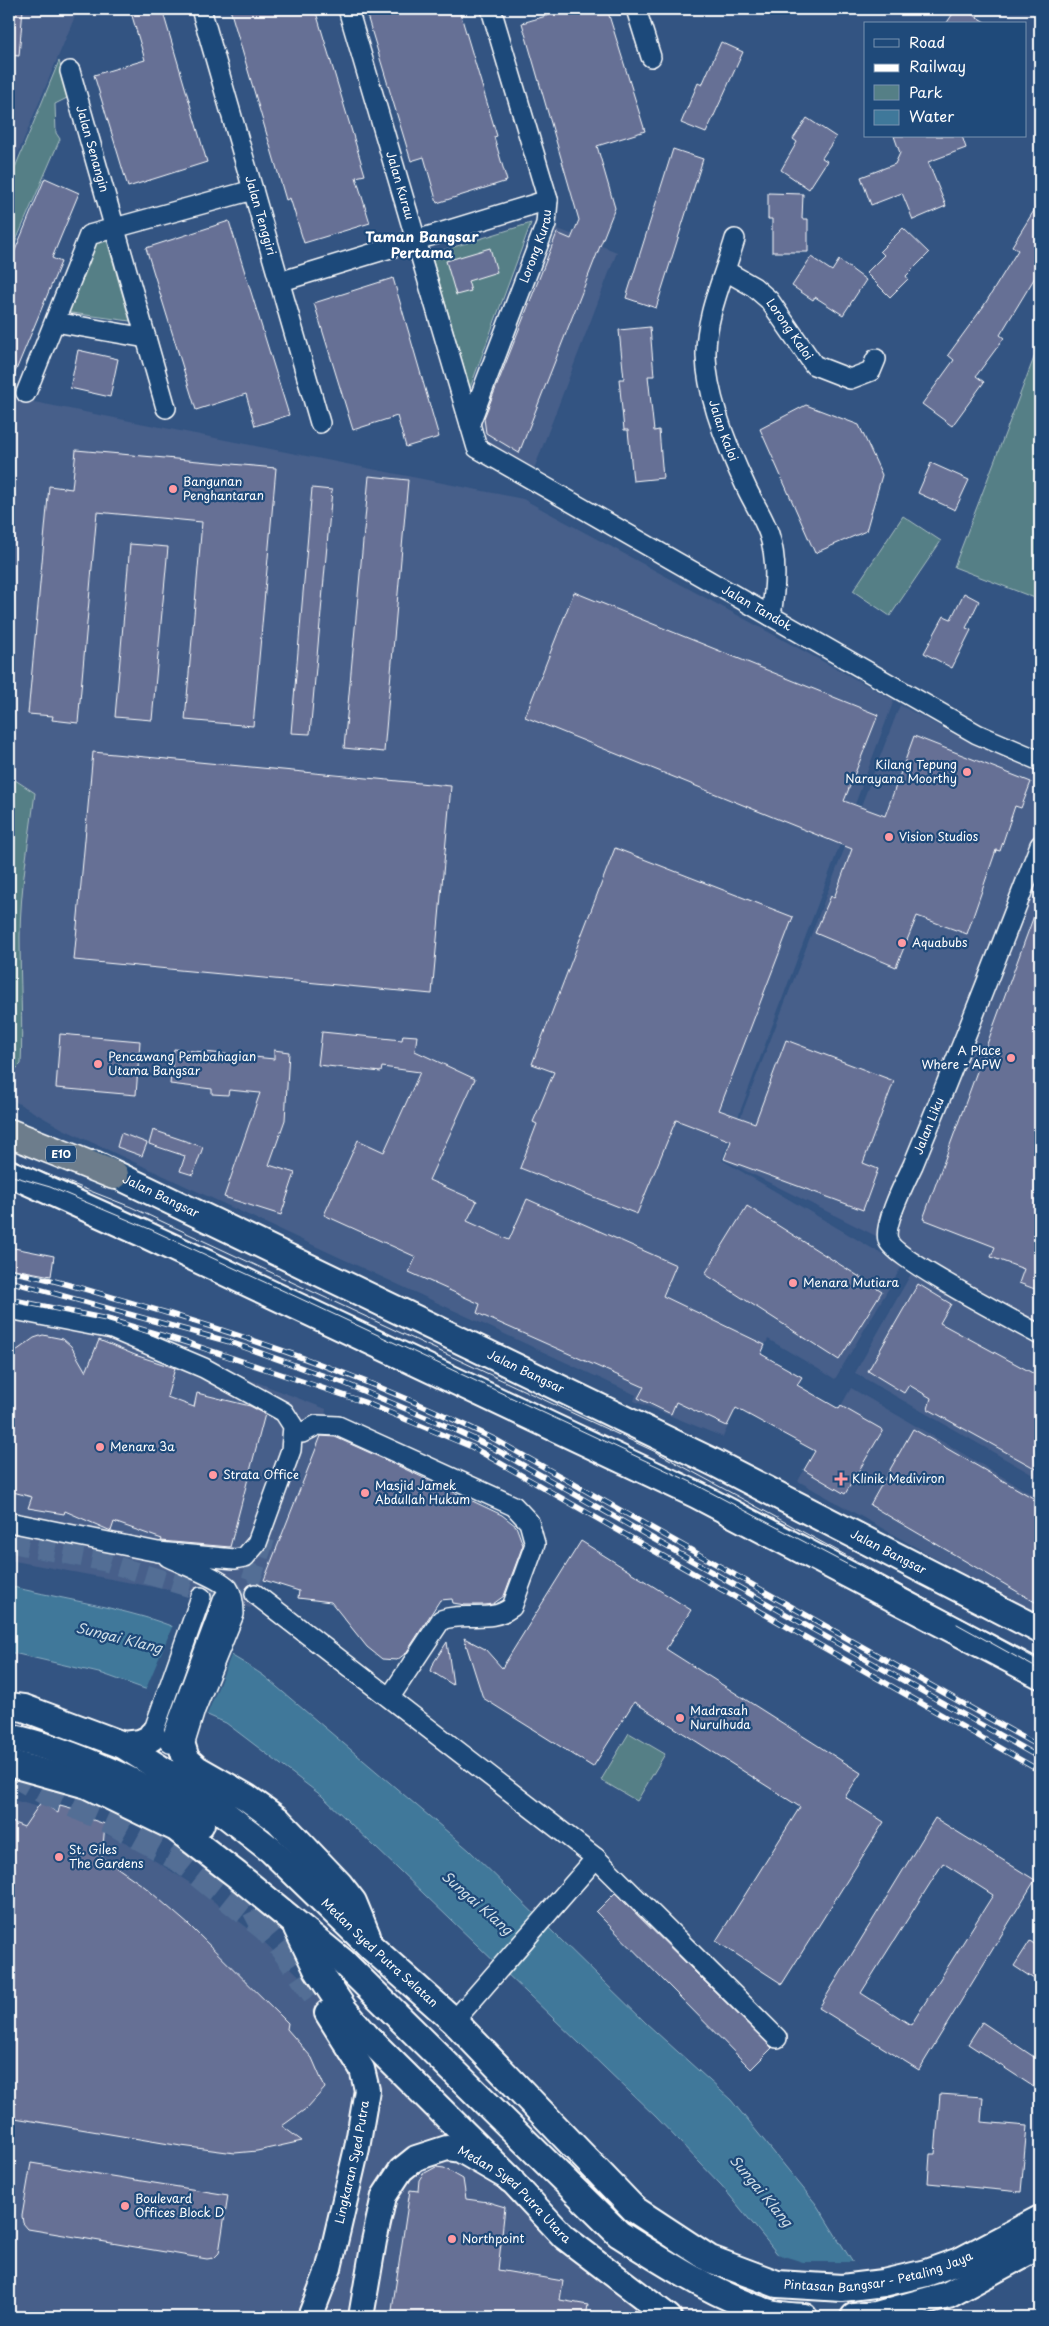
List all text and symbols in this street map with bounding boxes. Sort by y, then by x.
legend [864,22,1026,138]
text: Road [909,30,945,53]
text: Railway [909,54,966,77]
text: Park [909,80,943,103]
street label: Jalan Senangin [72,103,114,194]
text: Water [909,104,954,127]
street label: Jalan Kurau [382,149,419,222]
street label: Jalan Tenggiri [241,173,281,257]
street label: Lorong Kurau [514,209,555,285]
district label: Taman Bangsar Pertama [365,226,480,263]
street label: Lorong Kaloi [763,295,818,363]
street label: Jalan Kaloi [705,398,743,464]
place label: Bangunan Penghantaran [183,472,264,504]
marker: Bangunan Penghantaran [167,483,179,495]
street label: Jalan Tandok [719,580,796,635]
place label: Kilang Tepung Narayana Moorthy [845,755,957,787]
marker: Kilang Tepung Narayana Moorthy [961,766,973,778]
place label: Vision Studios [899,827,979,845]
marker: Vision Studios [883,831,895,843]
place label: Aquabubs [912,933,968,951]
marker: Aquabubs [896,937,908,949]
place label: A Place Where - APW [921,1041,1002,1073]
place label: Pencawang Pembahagian Utama Bangsar [108,1047,256,1079]
marker: A Place Where - APW [1005,1052,1017,1064]
marker: Pencawang Pembahagian Utama Bangsar [92,1058,104,1070]
street label: Jalan Liku [908,1094,948,1157]
road number: E10 [46,1146,76,1162]
street label: Jalan Bangsar [120,1169,203,1222]
place label: Menara Mutiara [803,1273,900,1291]
marker: Menara Mutiara [787,1277,799,1289]
street label: Jalan Bangsar [485,1345,568,1397]
place label: Menara 3a [110,1437,175,1455]
marker: Menara 3a [94,1441,106,1453]
place label: Strata Office [223,1465,299,1483]
marker: Strata Office [207,1469,219,1481]
place label: Klinik Mediviron [852,1469,945,1487]
marker: Klinik Mediviron [834,1472,848,1486]
place label: Masjid Jamek Abdullah Hukum [375,1476,470,1508]
marker: Masjid Jamek Abdullah Hukum [359,1487,371,1499]
street label: Jalan Bangsar [848,1524,931,1579]
water label: Sungai Klang [74,1617,165,1659]
place label: Madrasah Nurulhuda [690,1701,751,1733]
marker: Madrasah Nurulhuda [674,1712,686,1724]
place label: St. Giles The Gardens [69,1840,144,1872]
marker: St. Giles The Gardens [53,1851,65,1863]
water label: Sungai Klang [437,1866,518,1940]
street label: Medan Syed Putra Selatan [318,1894,442,2011]
street label: Lingkaran Syed Putra [330,2098,373,2225]
street label: Medan Syed Putra Utara [455,2141,575,2247]
water label: Sungai Klang [725,2150,798,2232]
place label: Boulevard Offices Block D [135,2189,224,2221]
marker: Boulevard Offices Block D [119,2200,131,2212]
place label: Northpoint [462,2229,525,2247]
marker: Northpoint [446,2233,458,2245]
street label: Pintasan Bangsar - Petaling Jaya [783,2246,976,2296]

